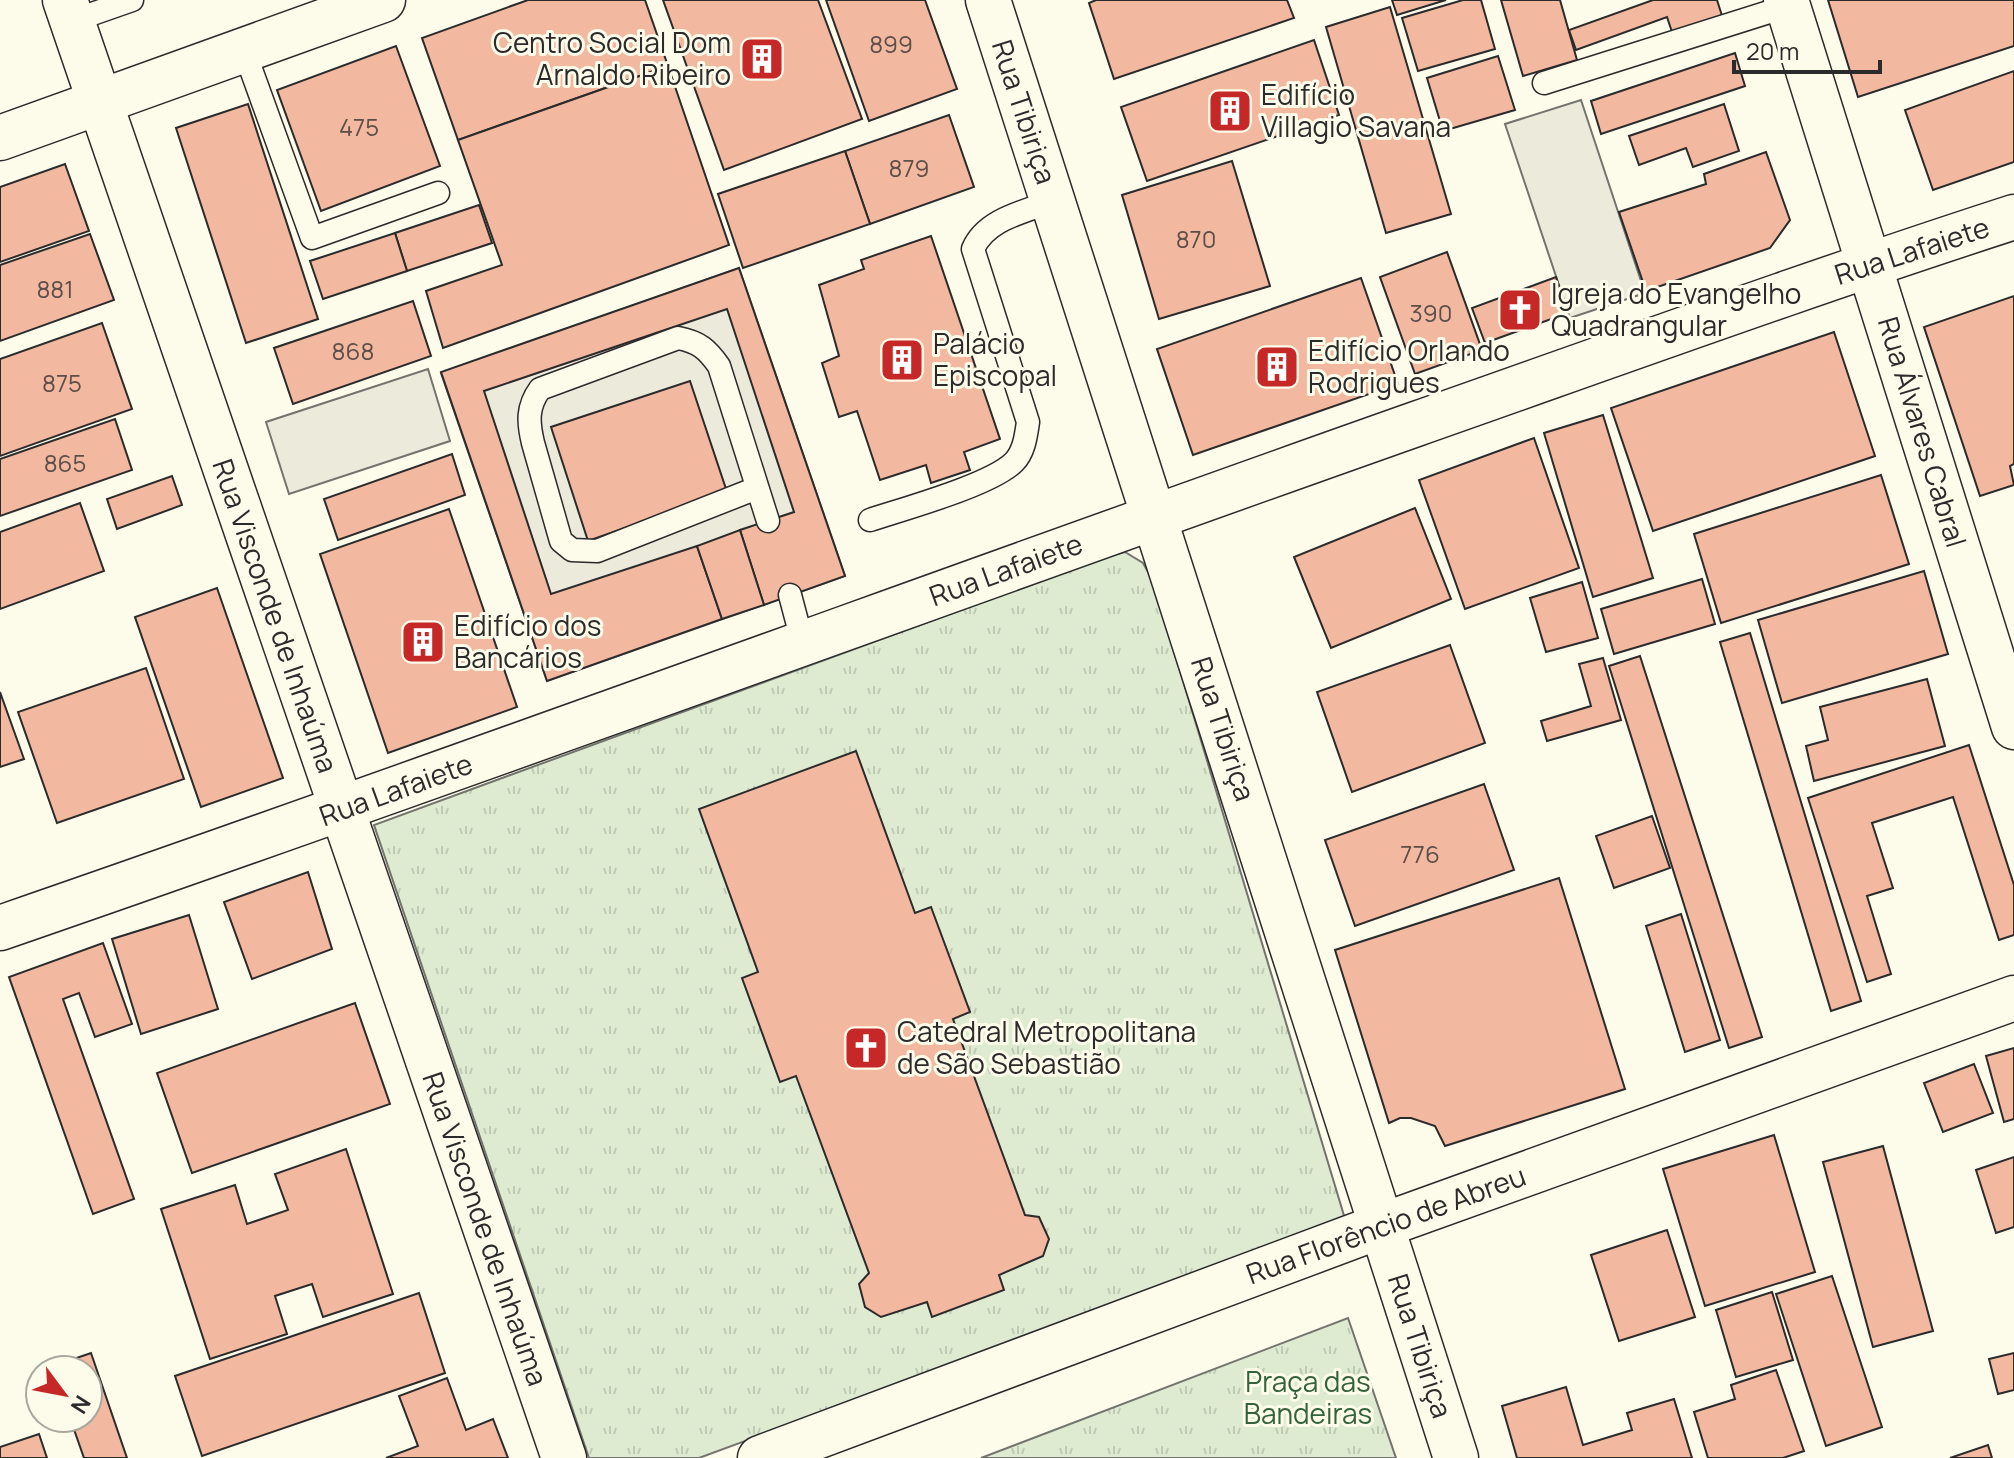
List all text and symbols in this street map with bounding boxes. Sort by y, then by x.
place label: Centro Social Dom Arnaldo Ribeiro [493,23,731,93]
scale bar [1734,24,1880,74]
house number: 899 [869,27,913,60]
text: 20 m [1746,34,1799,67]
building icon: Centro Social Dom Arnaldo Ribeiro [738,35,786,83]
street label: Rua Tibiriça [984,35,1066,189]
place label: Edifício Villagio Savana [1261,75,1451,145]
building icon: Edifício Villagio Savana [1206,87,1254,135]
house number: 475 [339,110,379,143]
house number: 879 [889,151,929,184]
street label: Rua Lafaiete [1830,207,1994,293]
house number: 870 [1176,222,1216,255]
house number: 881 [36,272,74,305]
place label: Igreja do Evangelho Quadrangular [1551,274,1801,344]
church icon: Igreja do Evangelho Quadrangular [1496,286,1544,334]
house number: 390 [1410,296,1452,329]
street label: Rua Álvares Cabral [1870,312,1976,552]
place label: Palácio Episcopal [933,324,1057,394]
place label: Edifício Orlando Rodrigues [1308,331,1510,401]
house number: 868 [332,334,374,367]
building icon: Palácio Episcopal [878,336,926,384]
building icon: Edifício Orlando Rodrigues [1253,343,1301,391]
house number: 875 [42,366,82,399]
house number: 865 [44,446,86,479]
street label: Rua Visconde de Inhaúma [204,454,348,778]
street label: Rua Lafaiete [924,524,1087,614]
place label: Edifício dos Bancários [454,606,601,676]
building icon: Edifício dos Bancários [399,618,447,666]
street label: Rua Tibiriça [1183,652,1265,806]
street label: Rua Lafaiete [314,744,477,834]
house number: 776 [1400,837,1440,870]
place label: Catedral Metropolitana de São Sebastião [897,1012,1196,1082]
church icon: Catedral Metropolitana de São Sebastião [842,1024,890,1072]
street label: Rua Visconde de Inhaúma [414,1067,558,1391]
street label: Rua Florêncio de Abreu [1241,1156,1531,1292]
street label: Rua Tibiriça [1380,1269,1462,1423]
north arrow [24,1354,104,1434]
park label: Praça das Bandeiras [1244,1362,1372,1432]
text: N [64,1390,98,1419]

